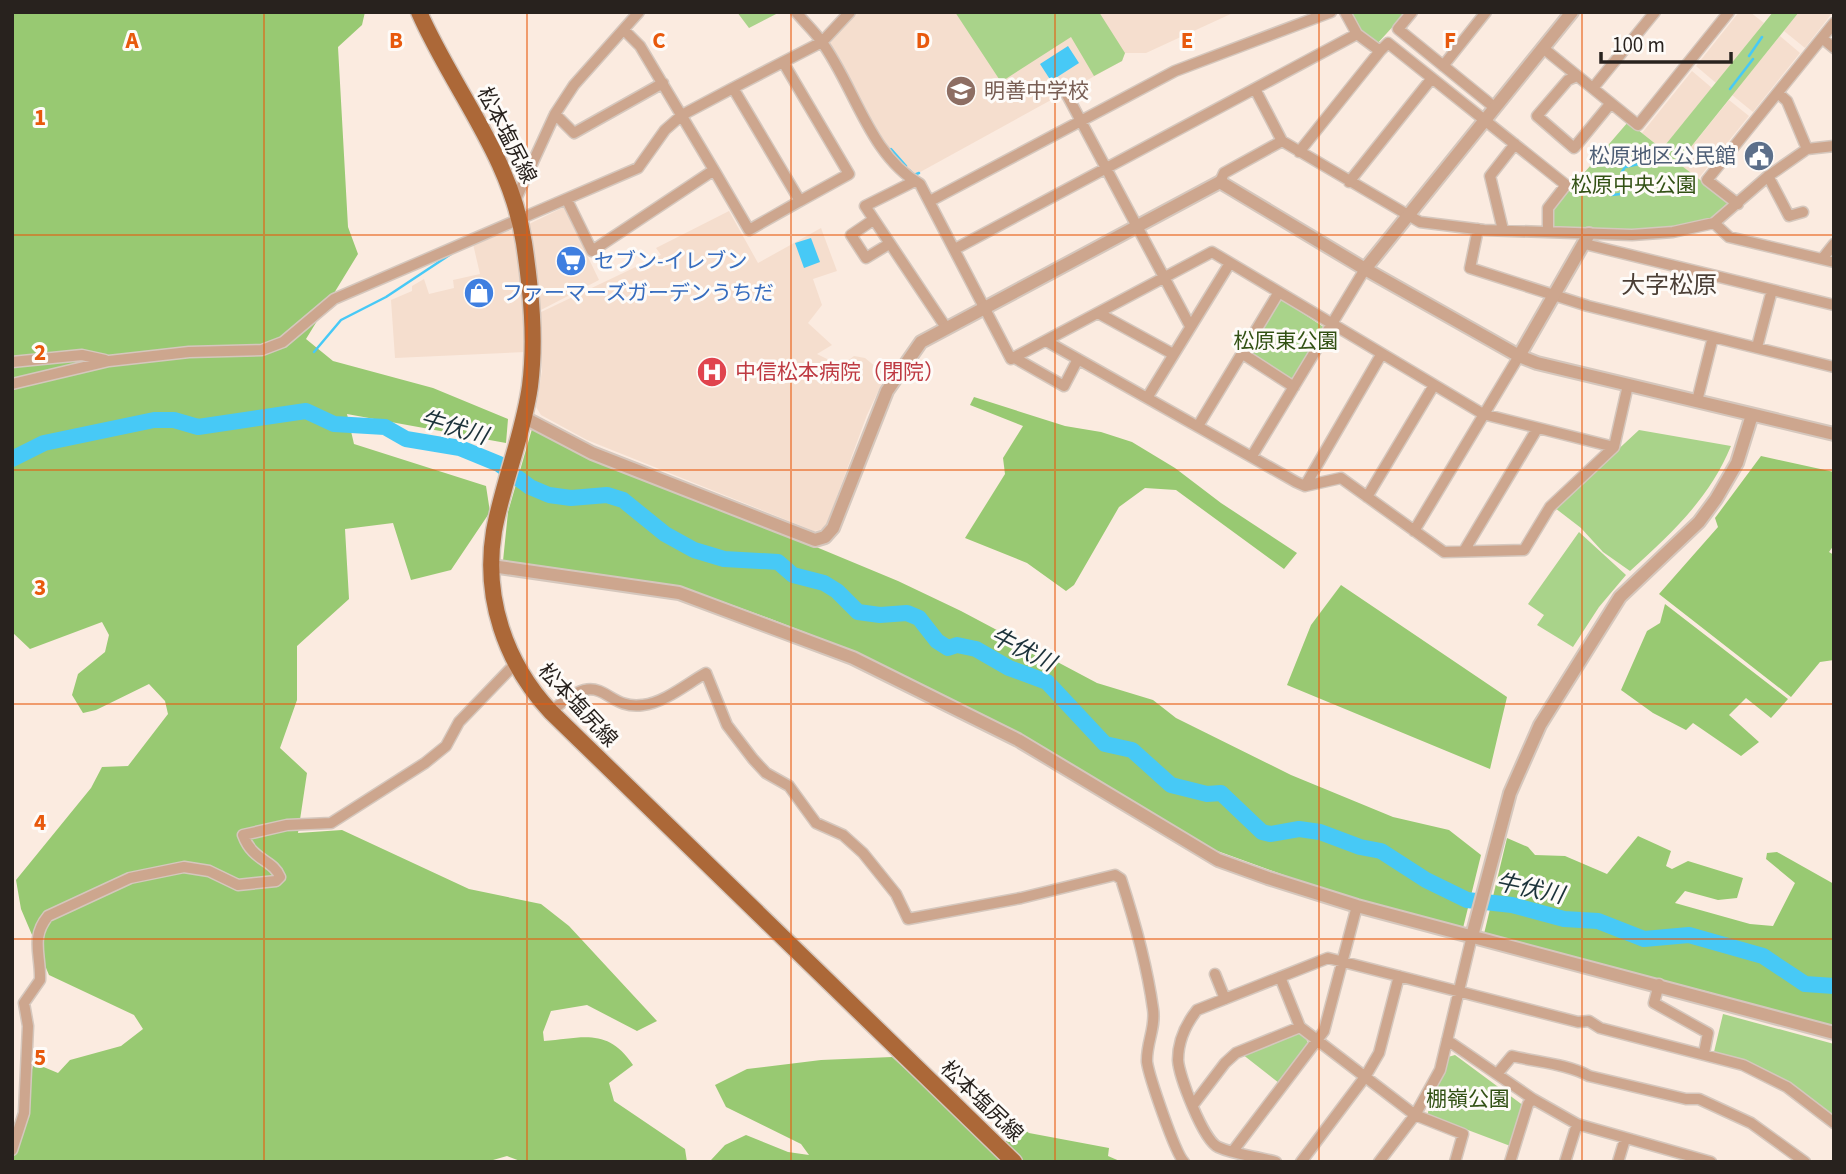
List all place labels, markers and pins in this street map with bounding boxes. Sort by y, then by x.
school or university icon: 明善中学校 [944,74,978,108]
place label: 明善中学校 [984,76,1089,106]
public building icon: 松原地区公民館 [1742,139,1776,173]
place label: 松原地区公民館 [1589,141,1736,171]
supermarket icon: セブン-イレブン [554,244,588,278]
place label: セブン-イレブン [594,246,748,276]
shop icon: ファーマーズガーデンうちだ [462,276,496,310]
place label: ファーマーズガーデンうちだ [502,278,774,308]
hospital icon: 中信松本病院（閉院） [695,355,729,389]
place label: 中信松本病院（閉院） [735,357,945,387]

